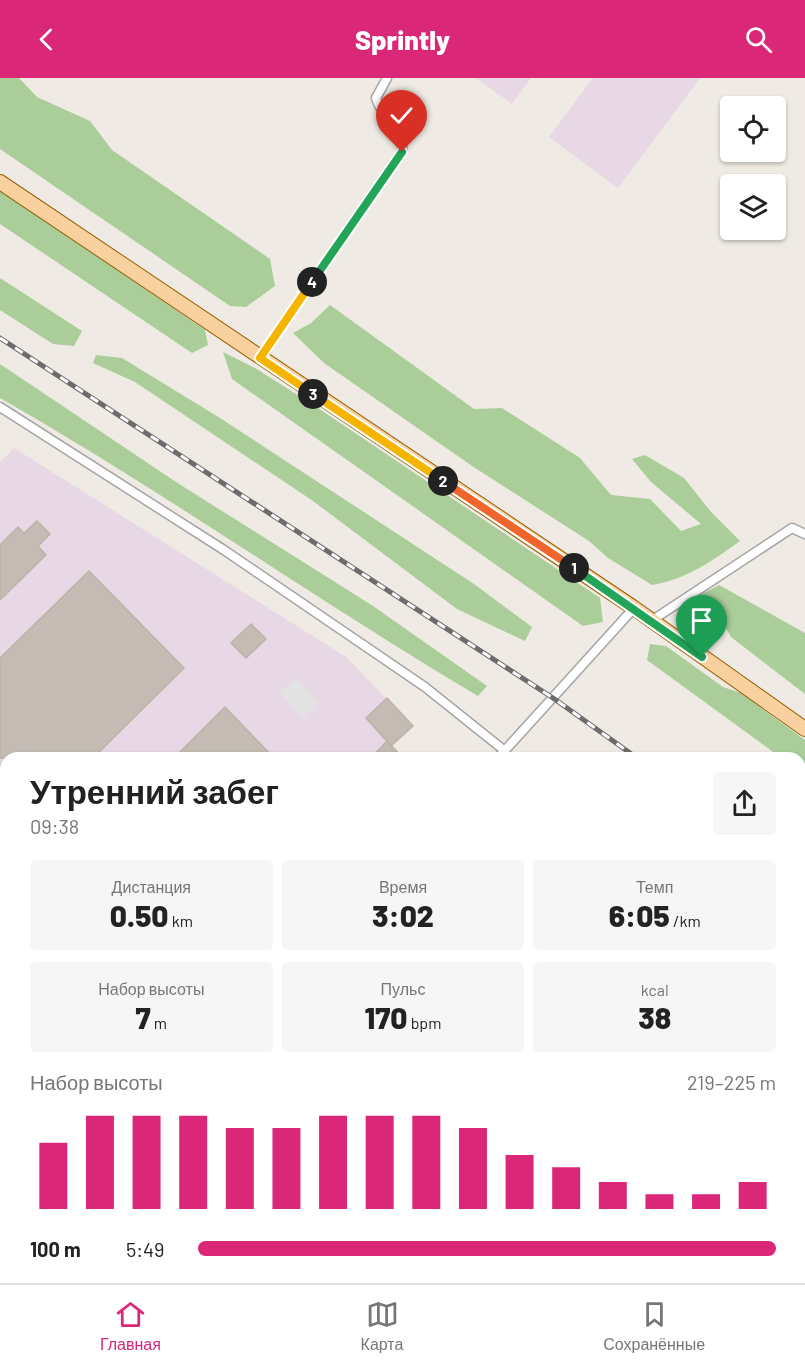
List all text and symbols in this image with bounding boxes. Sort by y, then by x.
icon: back [30,23,63,56]
text: Sprintly [355,23,450,55]
icon: search [742,23,775,56]
pin [376,90,427,152]
map controls [720,96,786,240]
button: locate [720,96,786,162]
icon: check [385,99,418,132]
button: layers [720,174,786,240]
pin: 4 [297,267,327,297]
text: 4 [307,272,317,291]
pin: 3 [298,379,328,409]
text: 3 [309,384,317,403]
pin: 2 [428,466,458,496]
text: 2 [439,471,447,490]
pin: 1 [559,553,589,583]
text: 1 [571,558,577,577]
pin [676,595,727,657]
icon: arrive [685,604,718,637]
text: Утренний забег [30,771,279,811]
button: share [713,772,776,835]
text: 09:38 [30,814,79,838]
text: Дистанция [112,877,191,896]
text: Время [379,877,427,896]
text: Темп [636,877,673,896]
text: 0.50 [110,897,168,933]
text: 3:02 [372,897,434,933]
text: 6:05 [609,897,670,933]
text: km [168,911,193,930]
text: /km [670,911,701,930]
text: Набор высоты [98,979,204,998]
text: Пульс [381,979,425,998]
text: kcal [641,980,669,999]
text: 7 [136,999,151,1035]
text: 170 [365,999,407,1035]
text: 38 [638,999,671,1035]
text: m [151,1013,167,1032]
text: bpm [407,1013,441,1032]
text: Набор высоты [30,1070,163,1094]
text: 219–225 m [687,1070,776,1094]
text: 100 m [30,1237,81,1261]
text: 5:49 [126,1237,165,1261]
tab: Главная [100,1298,161,1354]
tab: Карта [361,1298,403,1354]
tab: Сохранённые [603,1298,705,1354]

